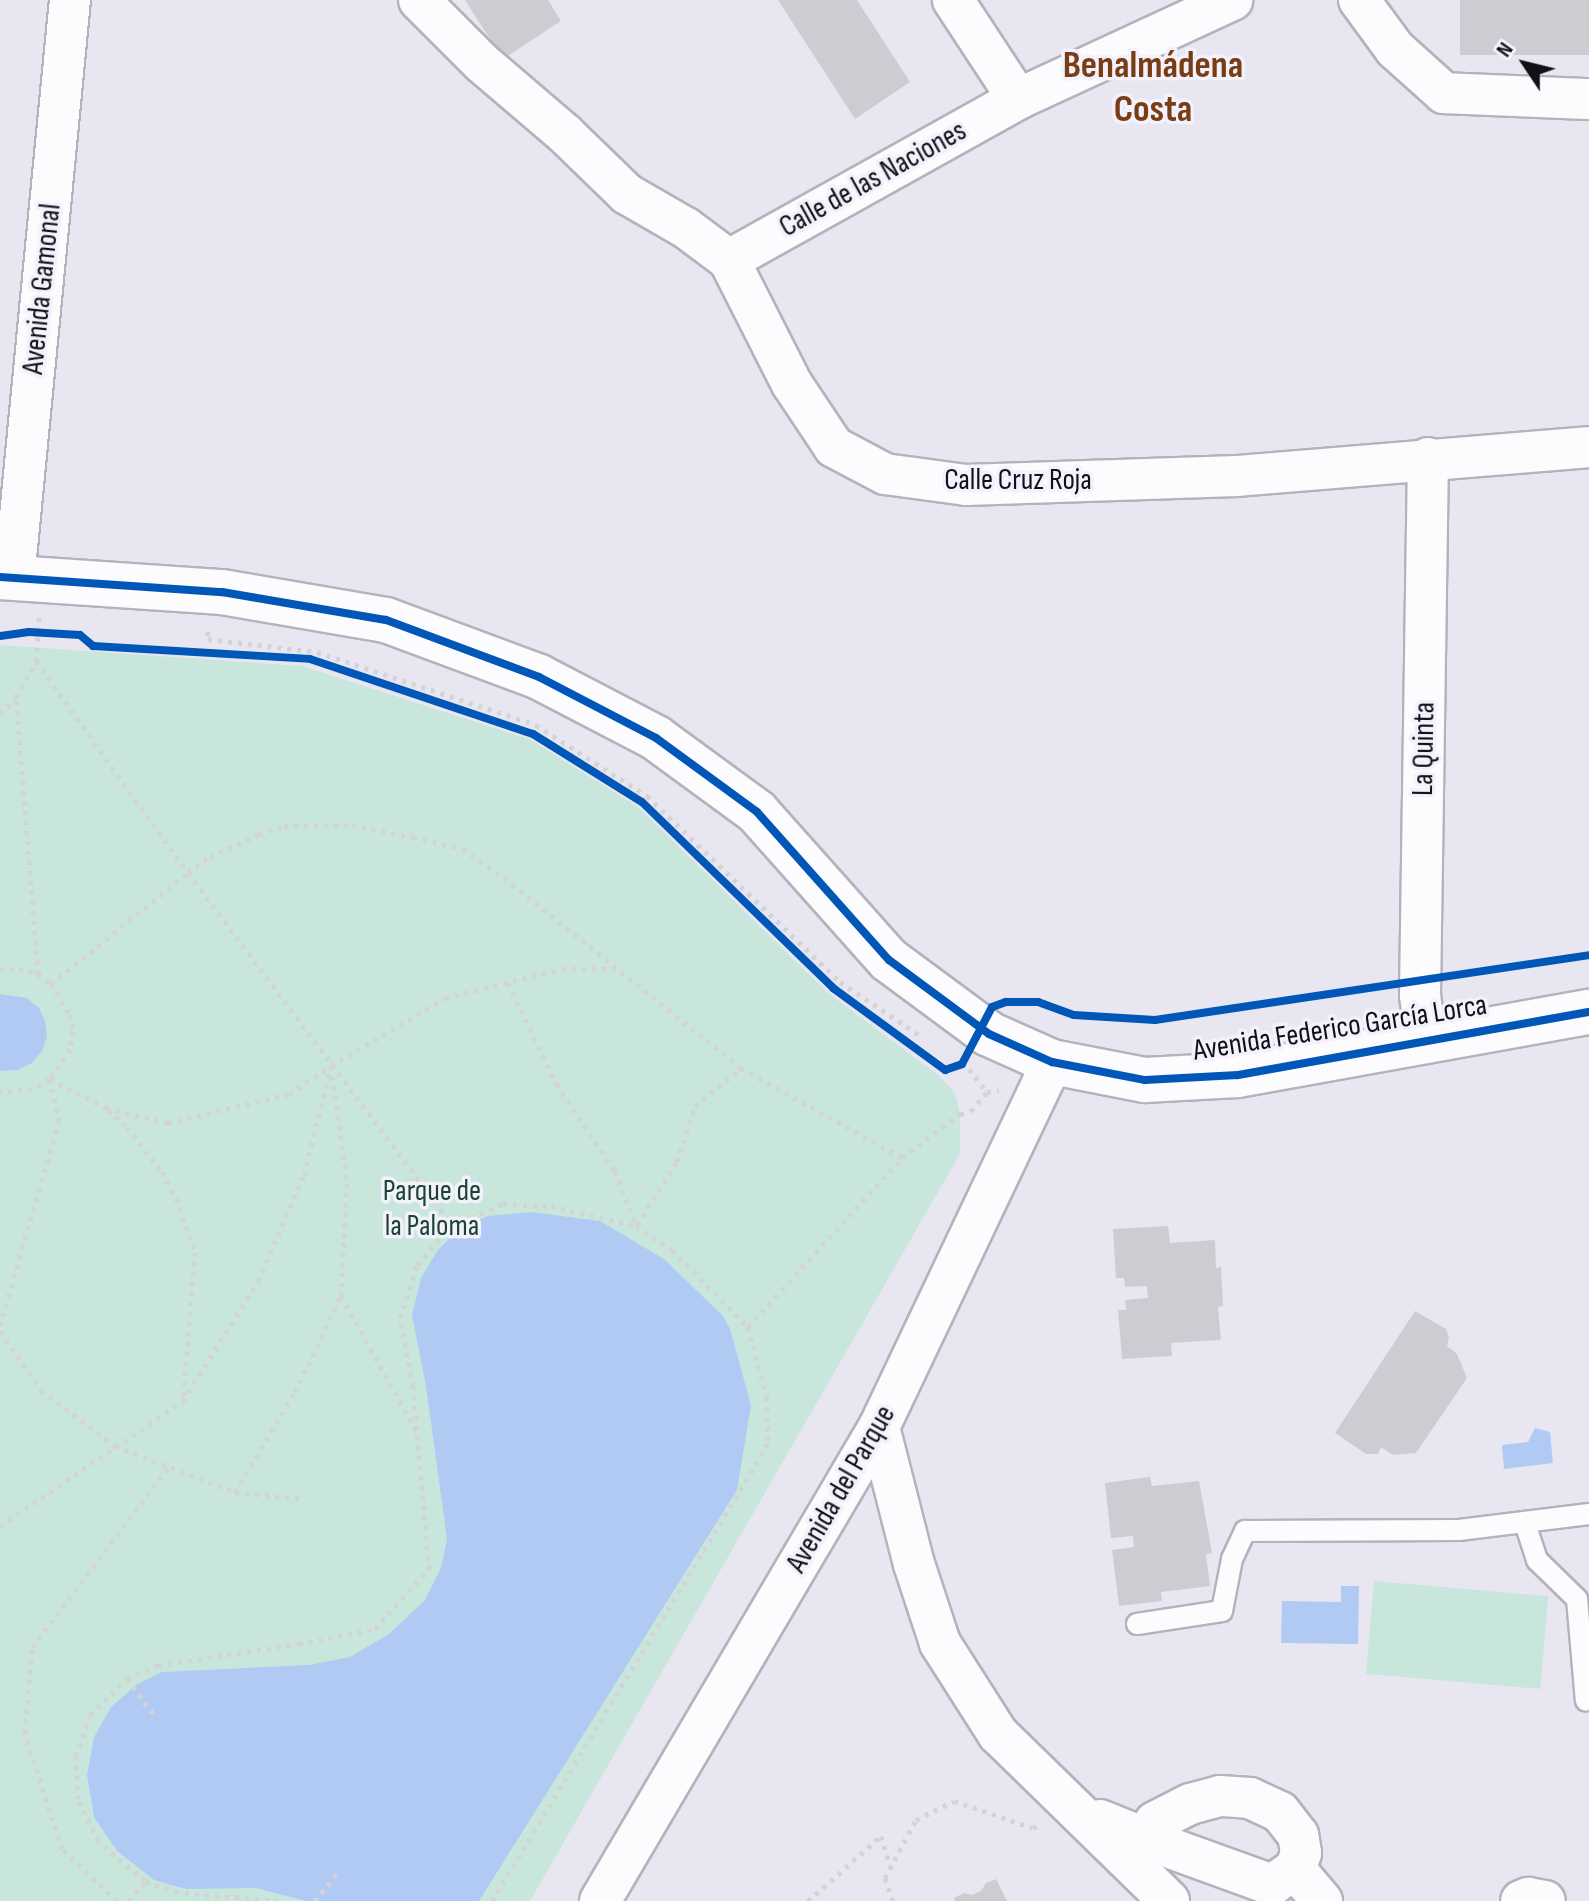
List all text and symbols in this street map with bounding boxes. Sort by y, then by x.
north arrow [1485,24,1565,104]
text: N [1491,37,1519,63]
district label: Benalmádena Costa [1063,43,1243,132]
street label: Calle de las Naciones [773,113,973,245]
street label: Avenida Gamonal [15,202,69,376]
street label: Calle Cruz Roja [944,462,1092,498]
street label: La Quinta [1405,702,1443,796]
street label: Avenida Federico García Lorca [1191,987,1489,1069]
park label: Parque de la Paloma [383,1173,481,1244]
street label: Avenida del Parque [779,1399,903,1579]

